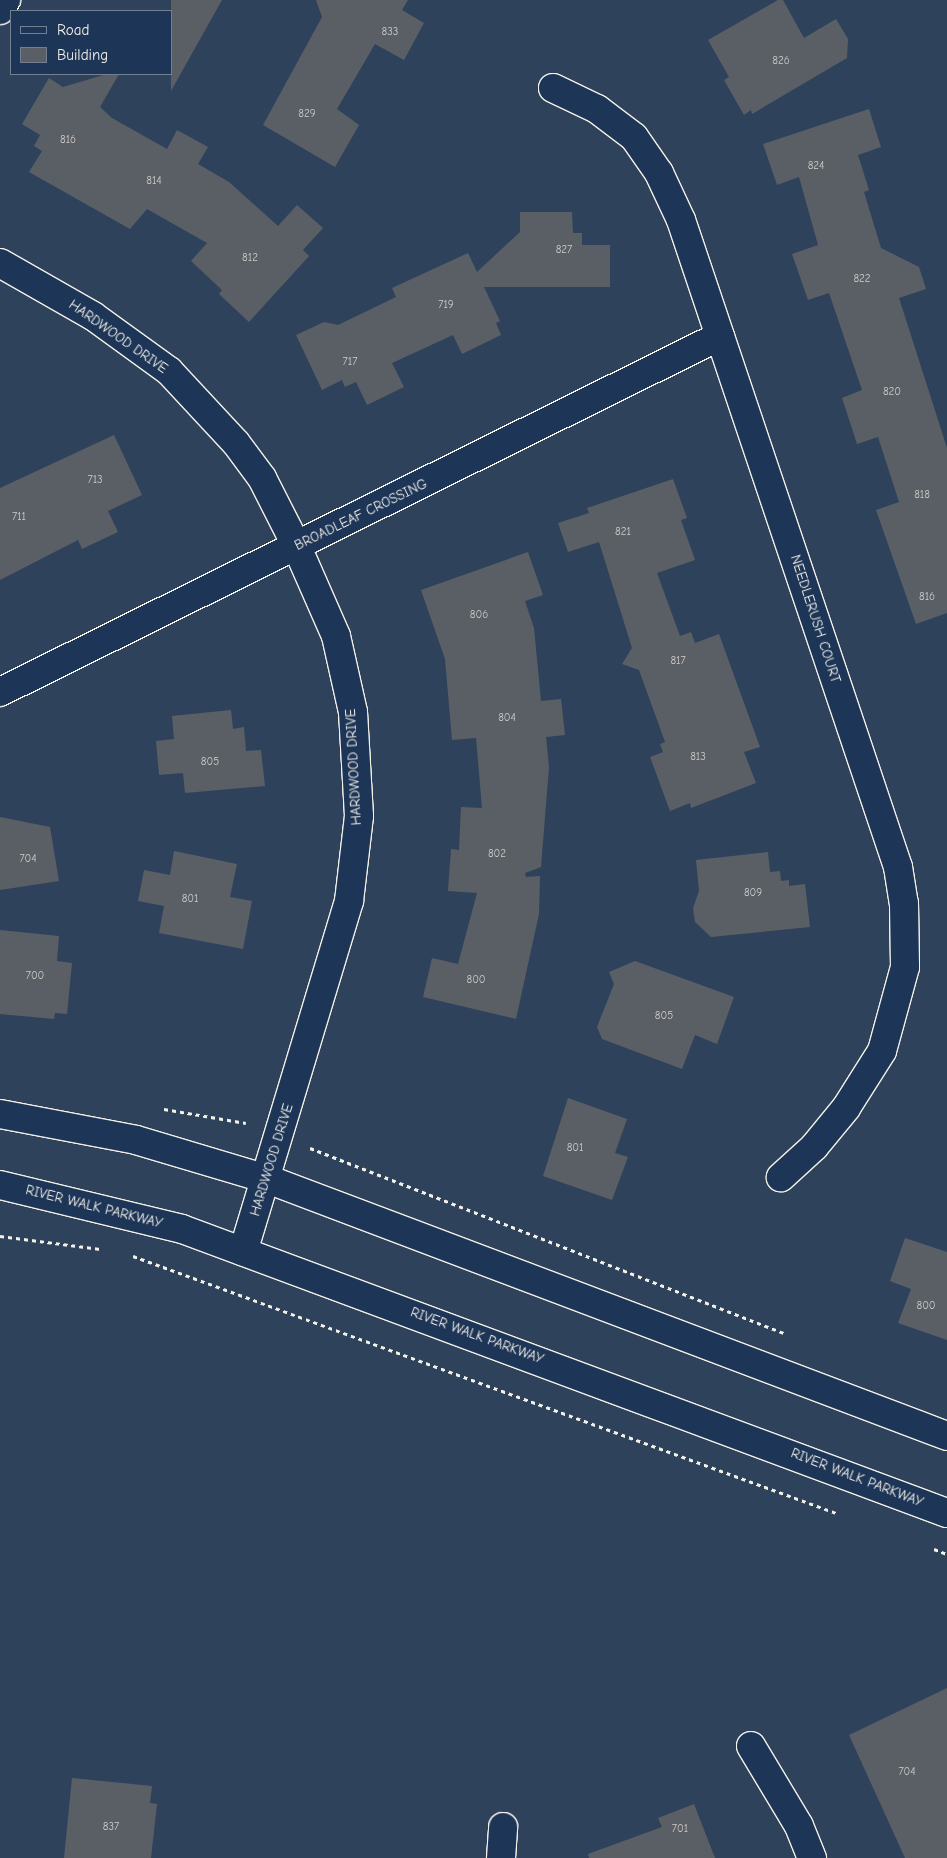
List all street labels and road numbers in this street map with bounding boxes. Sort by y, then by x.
street label: HARDWOOD DRIVE [65,297,171,377]
street label: BROADLEAF CROSSING [292,476,430,554]
street label: NEEDLERUSH COURT [786,553,844,685]
street label: HARDWOOD DRIVE [343,708,365,826]
street label: HARDWOOD DRIVE [247,1102,297,1218]
street label: RIVER WALK PARKWAY [24,1182,164,1232]
street label: RIVER WALK PARKWAY [408,1304,546,1368]
street label: RIVER WALK PARKWAY [788,1445,926,1511]

